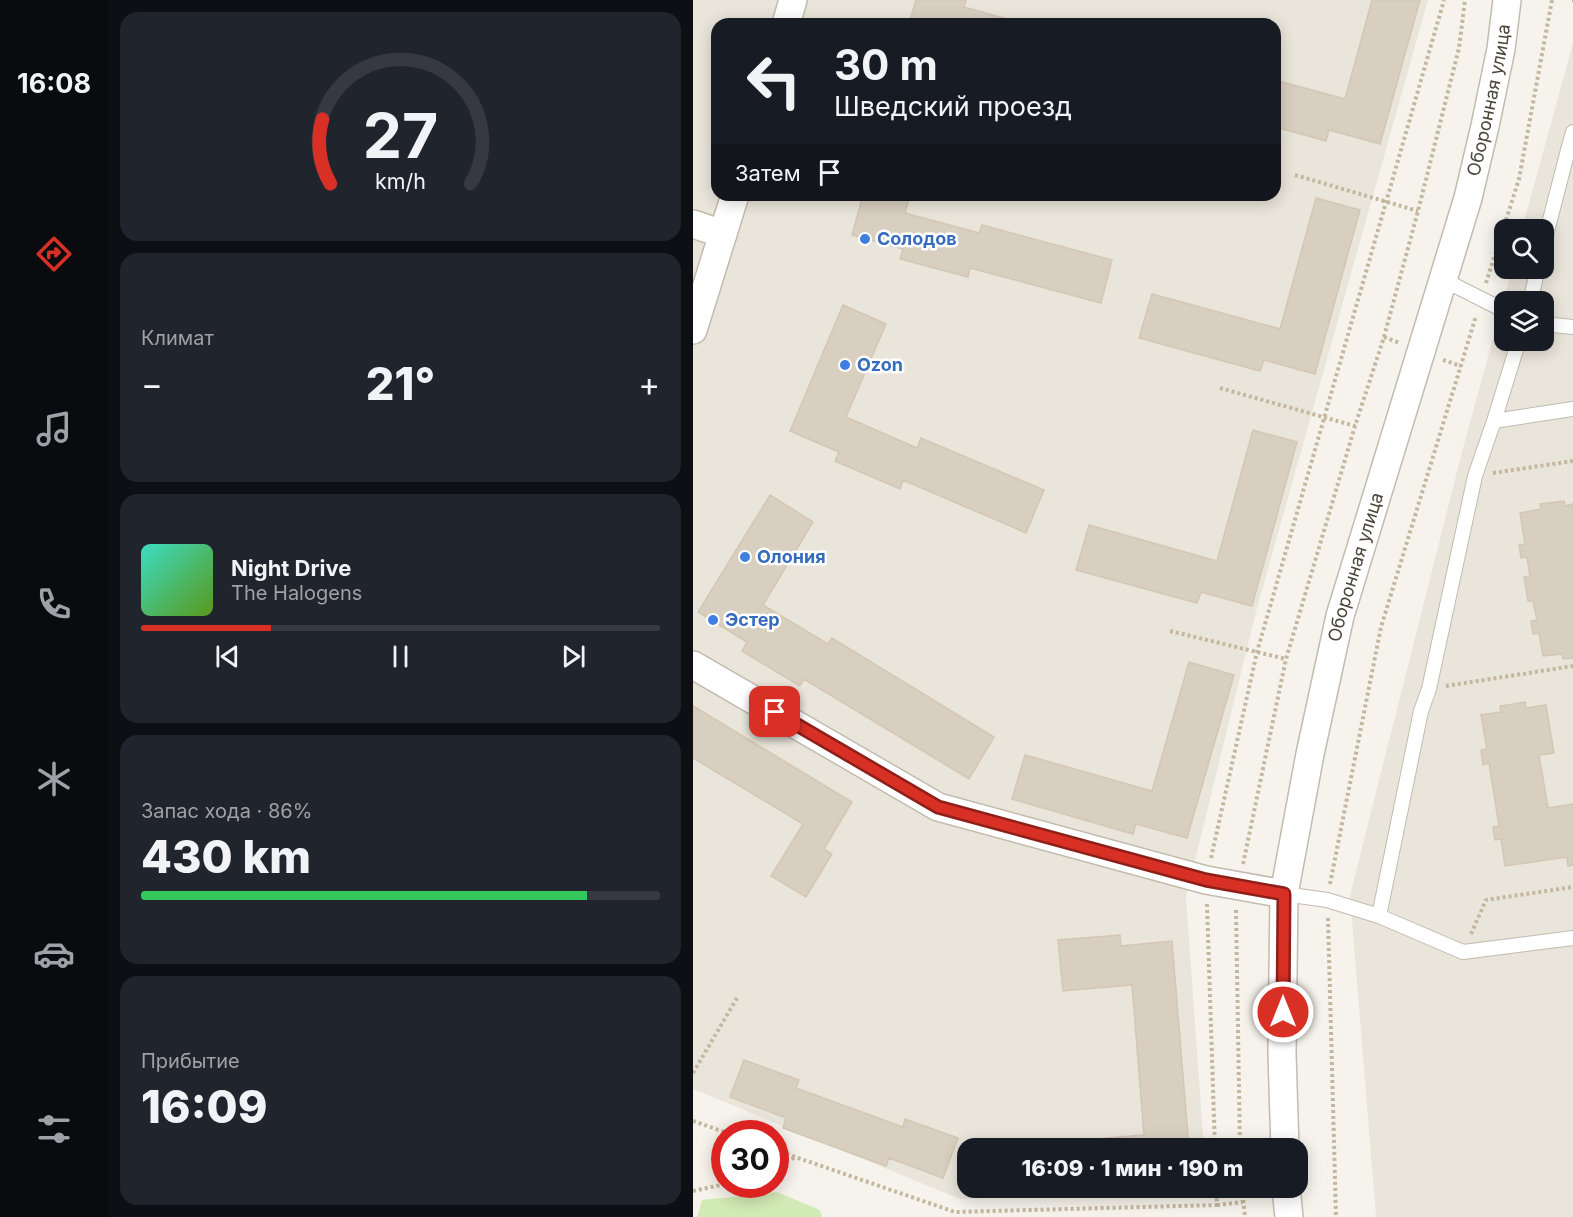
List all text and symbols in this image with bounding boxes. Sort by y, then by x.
street label: Оборонная улица [1463,23,1514,178]
text: 30 m [834,39,938,90]
icon: left [735,42,813,120]
text: 16:08 [17,67,91,100]
text: Шведский проезд [834,90,1072,123]
text: 27 [363,98,438,173]
icon: arrive [813,156,846,189]
text: Затем [735,160,801,186]
text: km/h [375,168,426,194]
map controls [1494,219,1554,351]
button: search [1494,219,1554,279]
place label: Солодов [877,228,957,249]
marker: Солодов [858,232,872,246]
icon: directions [33,233,75,275]
button: layers [1494,291,1554,351]
text: Климат [141,326,214,350]
place label: Ozon [857,354,903,375]
text: 21° [366,356,435,411]
marker: Ozon [838,358,852,372]
text: − [141,364,163,404]
text: + [638,364,660,404]
icon: music [33,408,75,450]
street label: Оборонная улица [1324,490,1387,644]
place label: Олония [757,546,826,567]
marker: Олония [738,550,752,564]
text: Night Drive [231,555,351,581]
text: The Halogens [231,581,362,605]
icon: phone [33,583,75,625]
place label: Эстер [725,609,780,630]
marker: Эстер [706,613,720,627]
icon: previous [211,640,244,673]
icon: pause [384,640,417,673]
icon: next [557,640,590,673]
pin [749,686,800,737]
icon: arrive [758,695,791,728]
icon: climate [33,758,75,800]
text: Запас хода · 86% [141,799,312,823]
text: 430 km [141,829,311,884]
icon: car [33,933,75,975]
position arrow [1251,980,1315,1044]
text: Прибытие [141,1049,240,1073]
text: 16:09 [141,1079,267,1134]
icon: filters [33,1108,75,1150]
speed limit sign: 30 [711,1120,789,1198]
text: 16:09 · 1 мин · 190 m [1022,1155,1243,1181]

